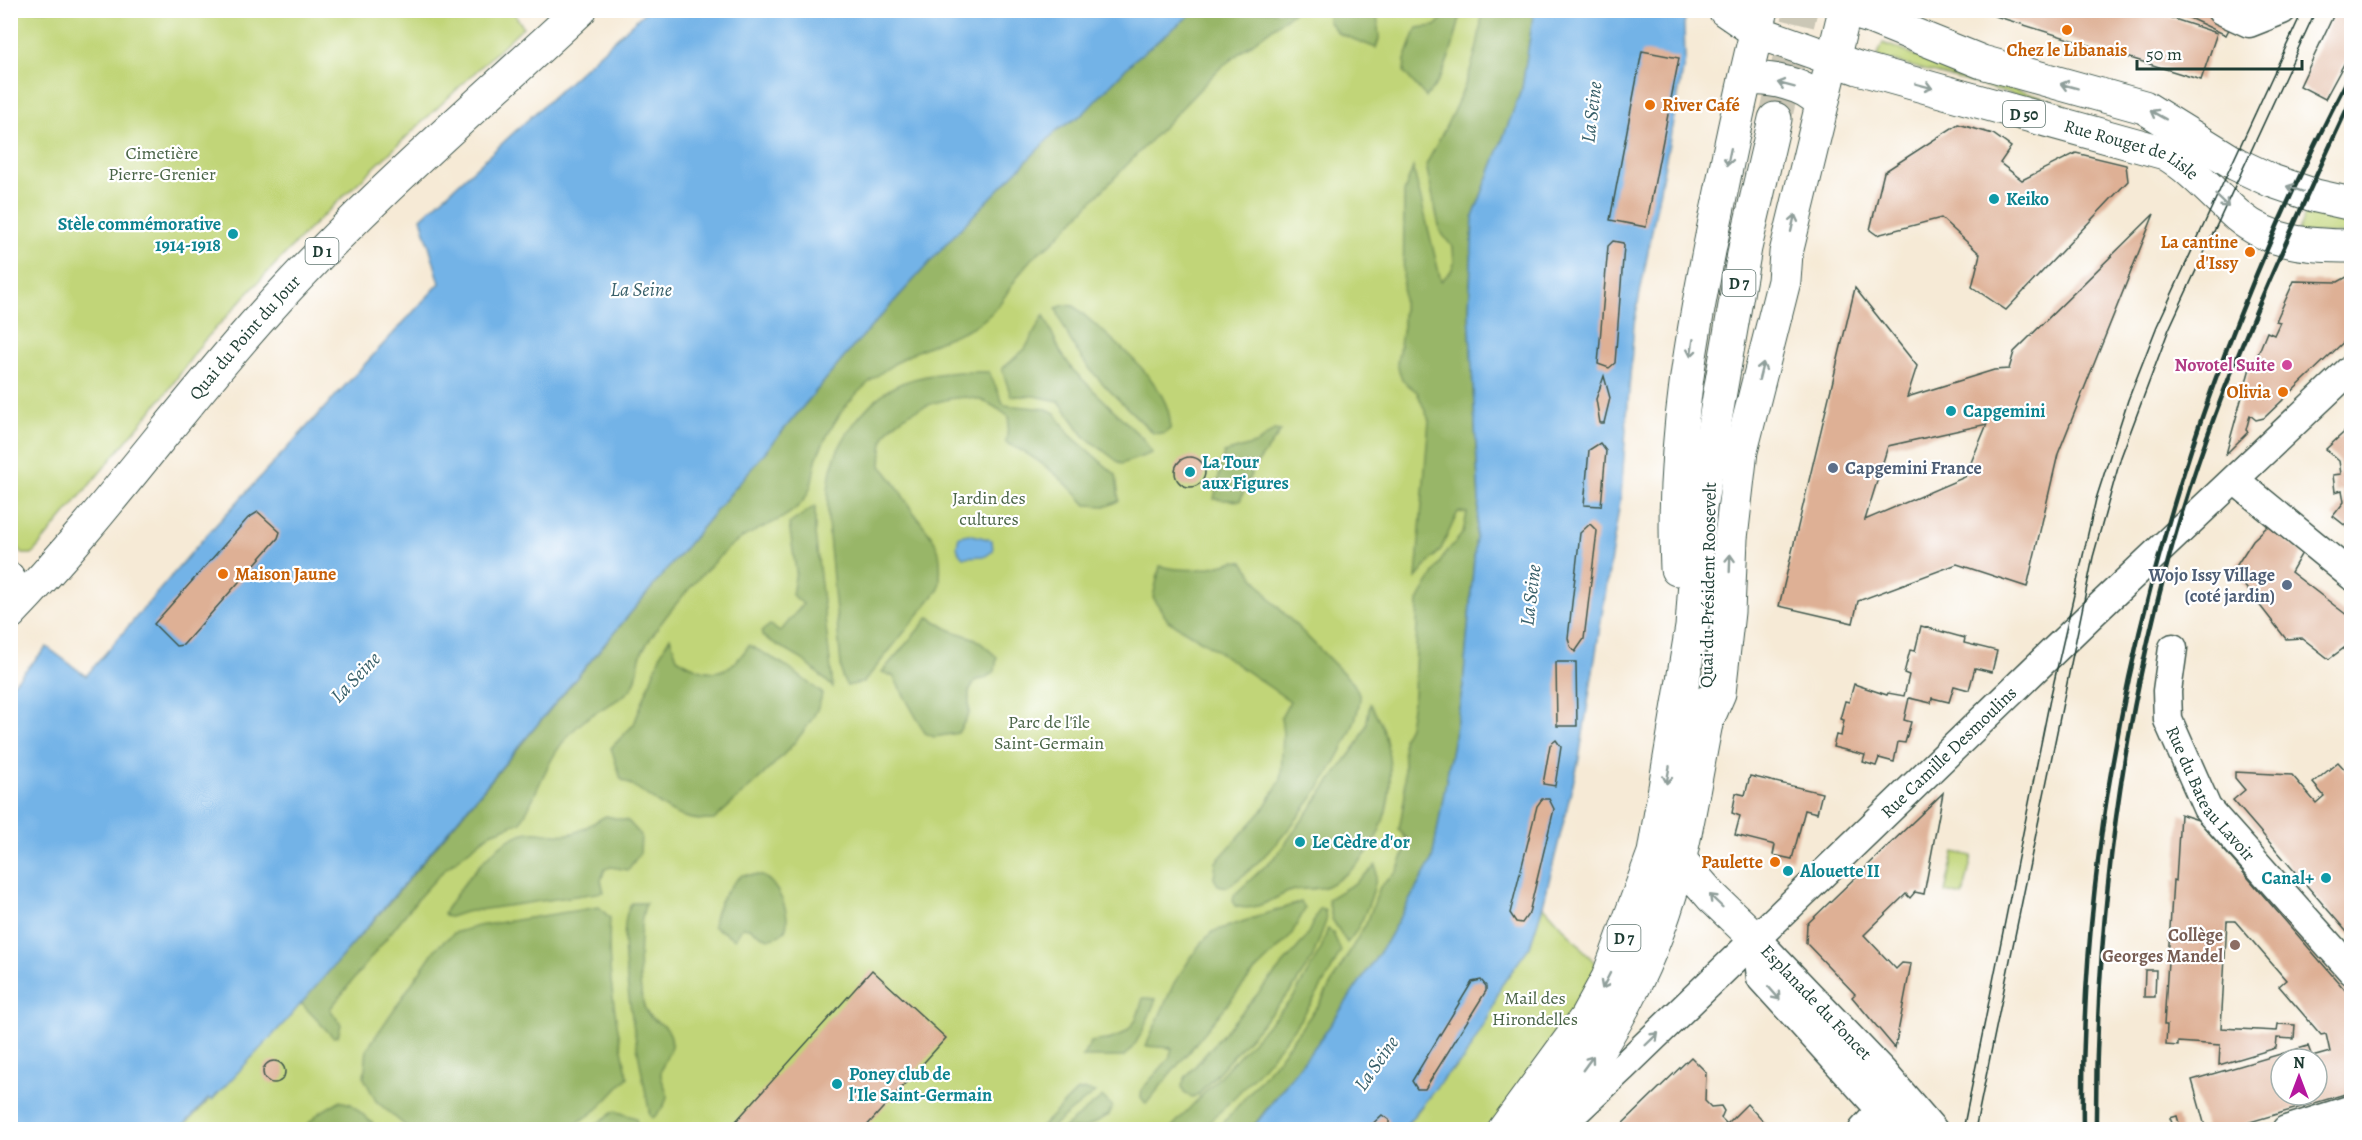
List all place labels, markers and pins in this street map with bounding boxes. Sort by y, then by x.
marker: Chez le Libanais [2060,23,2074,37]
place label: Chez le Libanais [2007,38,2127,62]
place label: River Café [1662,93,1740,117]
marker: River Café [1643,98,1657,112]
place label: Keiko [2006,187,2049,211]
marker: Keiko [1987,192,2001,206]
place label: Stèle commémorative 1914-1918 [58,212,221,257]
marker: Stèle commémorative 1914-1918 [226,227,240,241]
place label: La cantine d'Issy [2161,230,2239,275]
marker: La cantine d'Issy [2243,245,2257,259]
place label: Novotel Suite [2175,353,2275,377]
marker: Novotel Suite [2280,358,2294,372]
place label: Olivia [2227,380,2271,404]
marker: Olivia [2276,385,2290,399]
place label: Capgemini [1963,399,2046,423]
marker: Capgemini [1944,404,1958,418]
place label: La Tour aux Figures [1202,450,1289,495]
place label: Capgemini France [1845,456,1982,480]
marker: Capgemini France [1826,461,1840,475]
marker: La Tour aux Figures [1183,465,1197,479]
place label: Maison Jaune [235,562,336,586]
place label: Wojo Issy Village (coté jardin) [2148,563,2275,608]
marker: Maison Jaune [216,567,230,581]
marker: Wojo Issy Village (coté jardin) [2280,578,2294,592]
place label: Le Cèdre d'or [1312,830,1411,854]
marker: Le Cèdre d'or [1293,835,1307,849]
place label: Paulette [1701,850,1763,874]
marker: Paulette [1768,855,1782,869]
place label: Alouette II [1799,859,1880,883]
marker: Alouette II [1781,864,1795,878]
place label: Canal+ [2262,866,2314,890]
marker: Canal+ [2319,871,2333,885]
place label: Collège Georges Mandel [2102,923,2223,968]
marker: Collège Georges Mandel [2228,938,2242,952]
place label: Poney club de l'Ile Saint-Germain [849,1062,992,1107]
marker: Poney club de l'Ile Saint-Germain [830,1077,844,1091]

